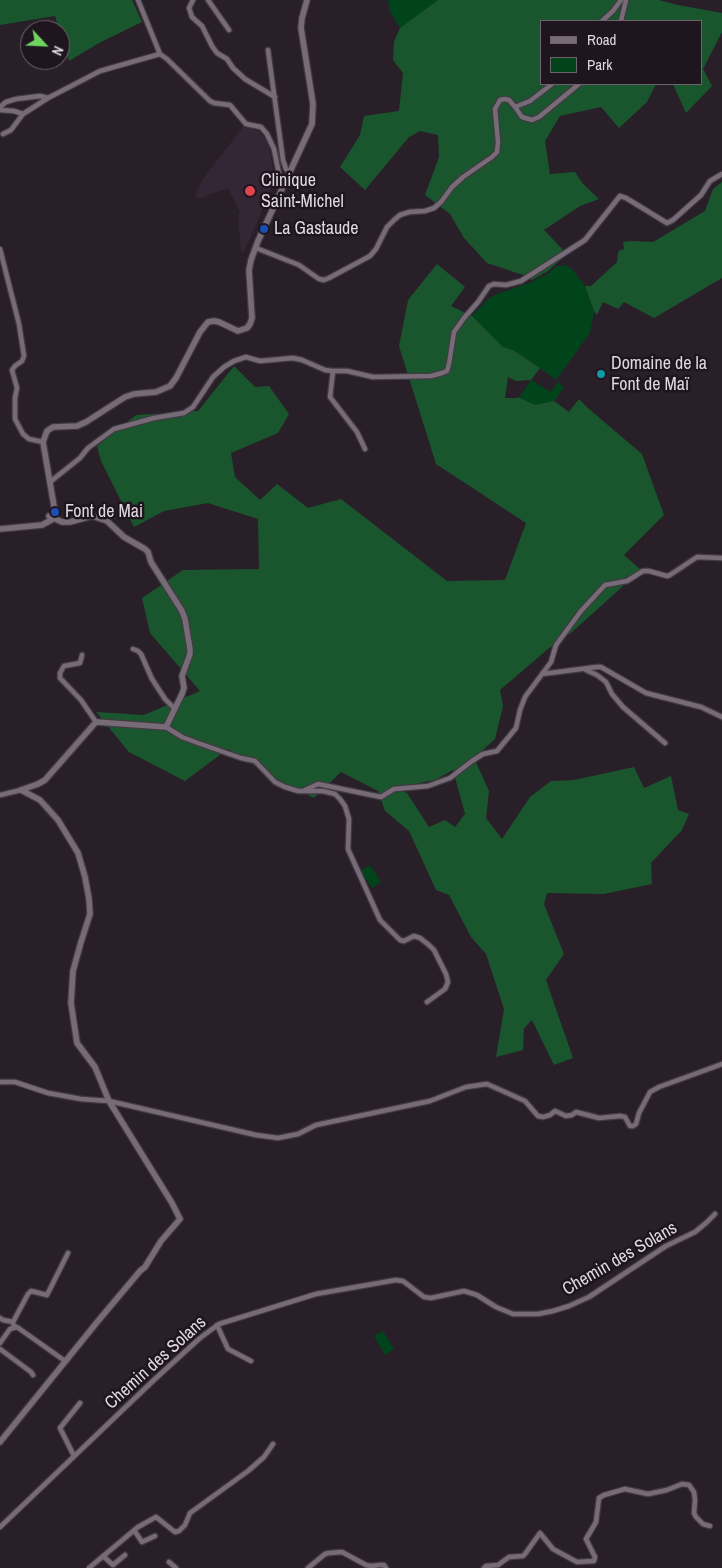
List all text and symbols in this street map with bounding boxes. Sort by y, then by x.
north arrow [20,20,70,70]
legend [540,20,702,85]
text: Road [587,29,616,50]
text: N [48,43,68,58]
text: Park [587,54,612,75]
place label: Clinique Saint-Michel [261,170,344,212]
marker: Clinique Saint-Michel [243,184,257,198]
place label: La Gastaude [274,218,359,240]
marker: La Gastaude [258,223,270,235]
place label: Domaine de la Font de Maï [611,353,707,396]
marker: Domaine de la Font de Maï [595,368,607,380]
place label: Font de Mai [65,501,143,523]
marker: Font de Mai [49,506,61,518]
street label: Chemin des Solans [559,1217,681,1301]
street label: Chemin des Solans [101,1312,211,1414]

